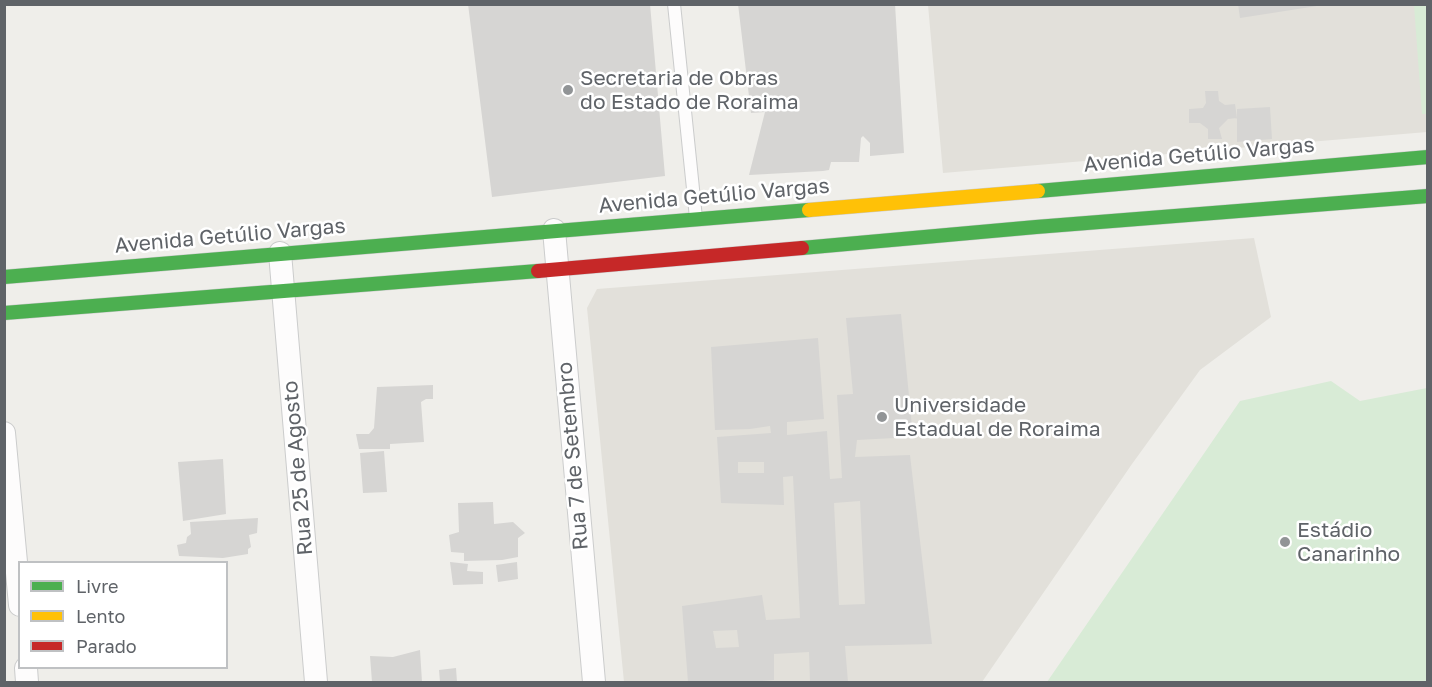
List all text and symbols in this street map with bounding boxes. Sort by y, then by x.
place label: Secretaria de Obras do Estado de Roraima [580,65,799,115]
marker: Secretaria de Obras do Estado de Roraima [561,83,575,97]
street label: Avenida Getúlio Vargas [1082,132,1316,178]
street label: Avenida Getúlio Vargas [597,173,831,219]
street label: Avenida Getúlio Vargas [113,213,347,259]
street label: Rua 7 de Setembro [552,361,594,551]
street label: Rua 25 de Agosto [278,380,318,556]
place label: Universidade Estadual de Roraima [894,392,1101,442]
marker: Universidade Estadual de Roraima [875,410,889,424]
place label: Estádio Canarinho [1297,517,1400,567]
marker: Estádio Canarinho [1278,535,1292,549]
legend [18,561,228,669]
text: Livre [76,575,118,597]
text: Lento [76,605,125,627]
text: Parado [76,635,137,657]

